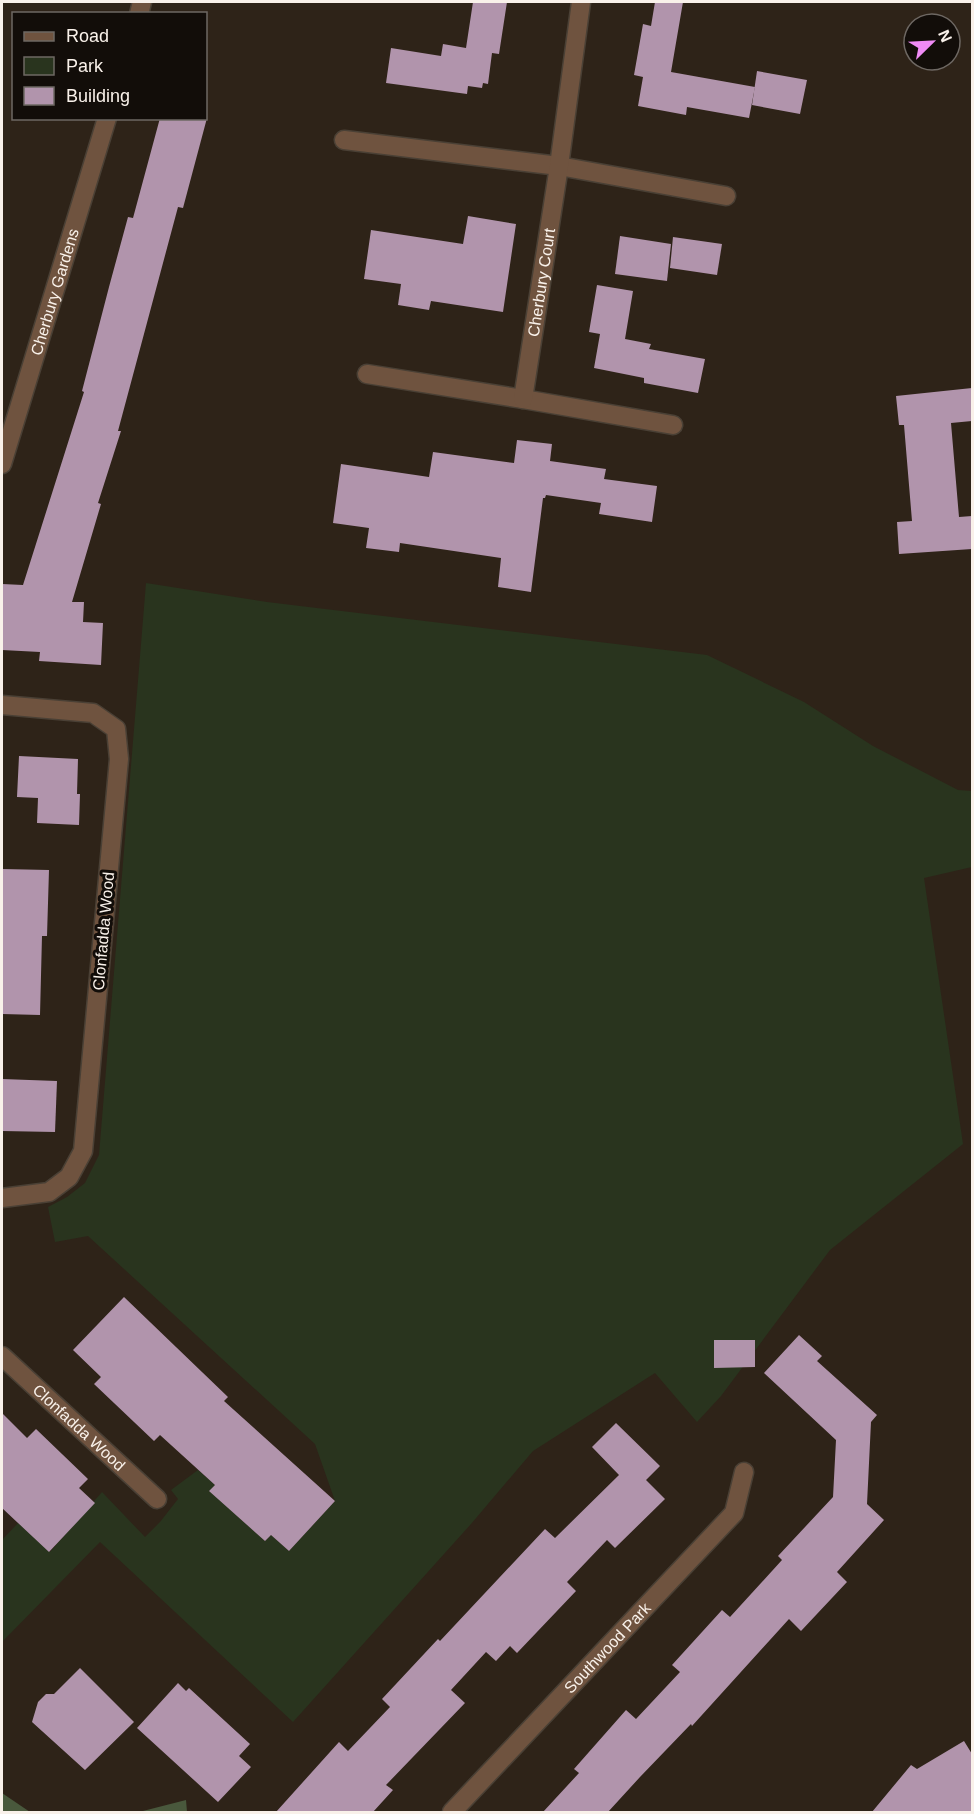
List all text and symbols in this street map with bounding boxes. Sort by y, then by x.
legend [12,12,207,120]
north arrow [902,12,962,72]
text: Road [66,26,109,46]
text: N [935,27,955,45]
text: Park [66,56,104,76]
text: Building [66,86,130,106]
street label: Cherbury Gardens [27,226,82,357]
street label: Cherbury Court [525,227,558,338]
street label: Clonfadda Wood [90,871,117,991]
street label: Clonfadda Wood [29,1381,128,1474]
street label: Southwood Park [561,1599,655,1696]

